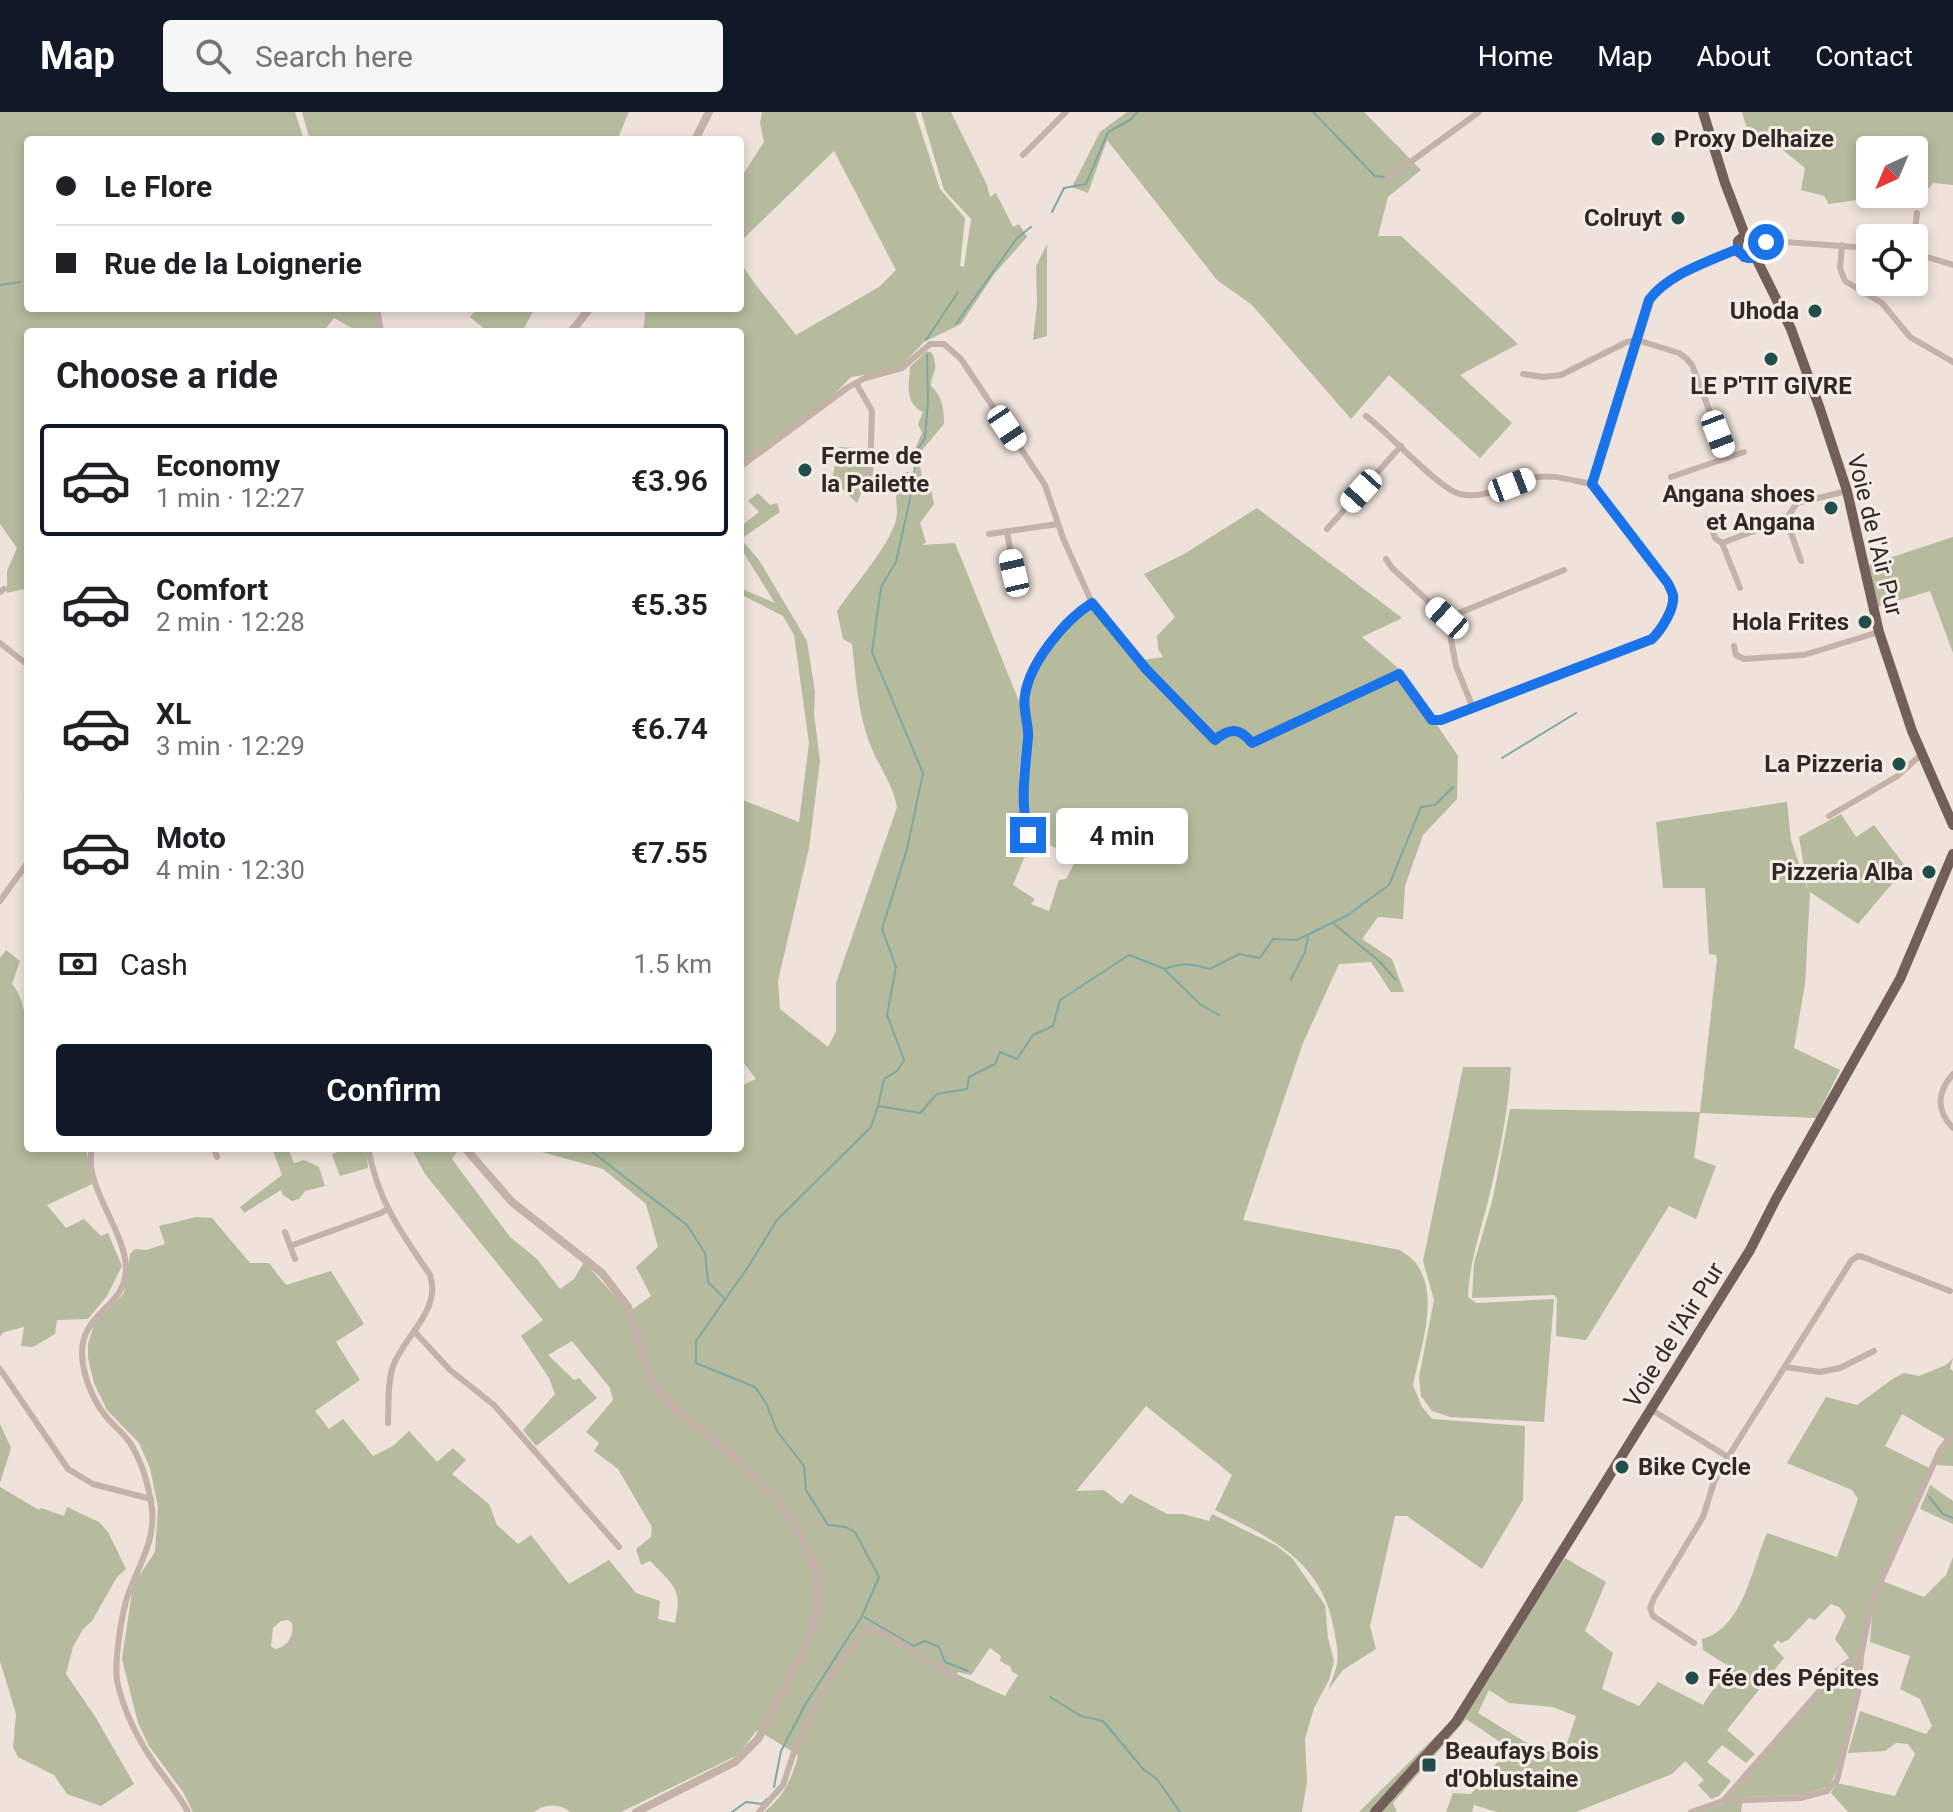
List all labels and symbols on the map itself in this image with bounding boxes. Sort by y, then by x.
place label: Proxy Delhaize [1674,125,1834,153]
marker: Proxy Delhaize [1649,130,1667,148]
north arrow [1856,136,1928,208]
place label: Colruyt [1584,204,1662,232]
marker: Colruyt [1669,209,1687,227]
route start [1748,224,1784,260]
place label: Uhoda [1730,297,1799,325]
marker: Uhoda [1806,302,1824,320]
marker: LE P'TIT GIVRE [1762,350,1780,368]
place label: LE P'TIT GIVRE [1690,372,1852,400]
car [984,401,1030,455]
car [1698,407,1738,461]
place label: Ferme de la Pailette [821,442,929,498]
street label: Voie de l'Air Pur [1841,451,1909,619]
marker: Ferme de la Pailette [796,461,814,479]
car [1336,465,1386,517]
car [1485,465,1539,505]
place label: Angana shoes et Angana [1662,480,1815,536]
marker: Angana shoes et Angana [1822,499,1840,517]
car [997,547,1031,599]
car [1421,593,1473,643]
place label: Hola Frites [1732,608,1849,636]
marker: Hola Frites [1856,613,1874,631]
place label: La Pizzeria [1764,750,1883,778]
marker: La Pizzeria [1890,755,1908,773]
callout: 4 min [1056,807,1188,863]
route end [1010,817,1046,853]
place label: Pizzeria Alba [1771,858,1913,886]
marker: Pizzeria Alba [1920,863,1938,881]
street label: Voie de l'Air Pur [1618,1257,1730,1413]
place label: Bike Cycle [1638,1453,1751,1481]
marker: Bike Cycle [1613,1458,1631,1476]
place label: Fée des Pépites [1708,1664,1879,1692]
marker: Fée des Pépites [1683,1669,1701,1687]
place label: Beaufays Bois d'Oblustaine [1445,1737,1599,1793]
marker: Beaufays Bois d'Oblustaine [1420,1756,1438,1774]

